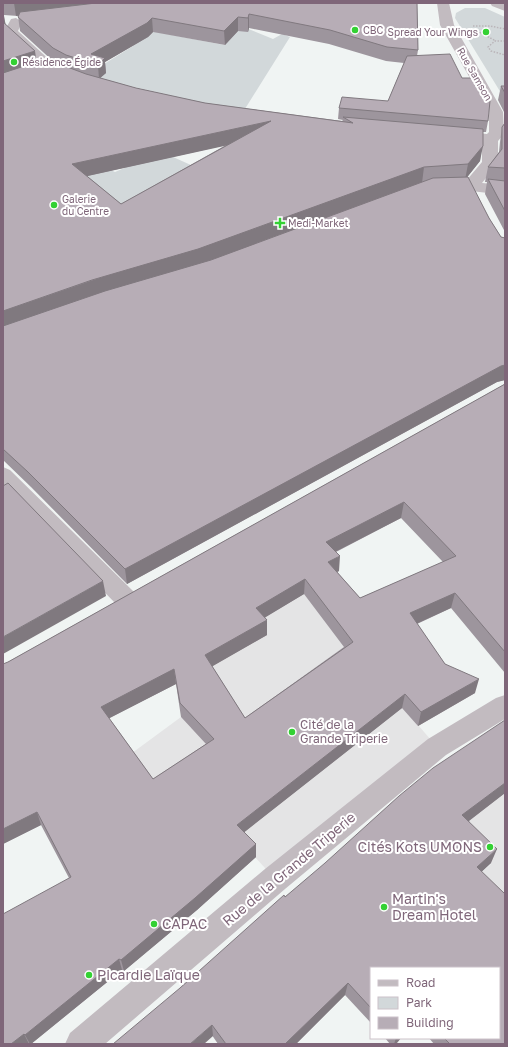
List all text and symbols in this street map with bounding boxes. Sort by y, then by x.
place label: CBC [363,24,383,36]
marker: CBC [350,25,360,35]
place label: Spread Your Wings [388,26,478,38]
marker: Spread Your Wings [481,27,491,37]
street label: Rue Samson [455,45,495,103]
place label: Résidence Égide [22,56,101,68]
marker: Résidence Égide [9,57,19,67]
place label: Galerie du Centre [62,193,109,217]
marker: Galerie du Centre [49,200,59,210]
place label: Medi-Market [288,217,348,229]
marker: Medi-Market [275,218,285,228]
place label: Cité de la Grande Triperie [300,717,388,746]
marker: Cité de la Grande Triperie [287,727,297,737]
street label: Rue de la Grande Triperie [219,808,359,929]
place label: Cités Kots UMONS [358,838,482,855]
marker: Cités Kots UMONS [485,842,495,852]
place label: Martin's Dream Hotel [392,890,476,923]
marker: Martin's Dream Hotel [379,902,389,912]
place label: CAPAC [162,915,207,932]
marker: CAPAC [149,919,159,929]
place label: Picardie Laïque [97,966,200,983]
legend [370,967,500,1039]
marker: Picardie Laïque [84,970,94,980]
text: Road [406,975,435,990]
text: Park [406,995,432,1010]
text: Building [406,1015,454,1030]

